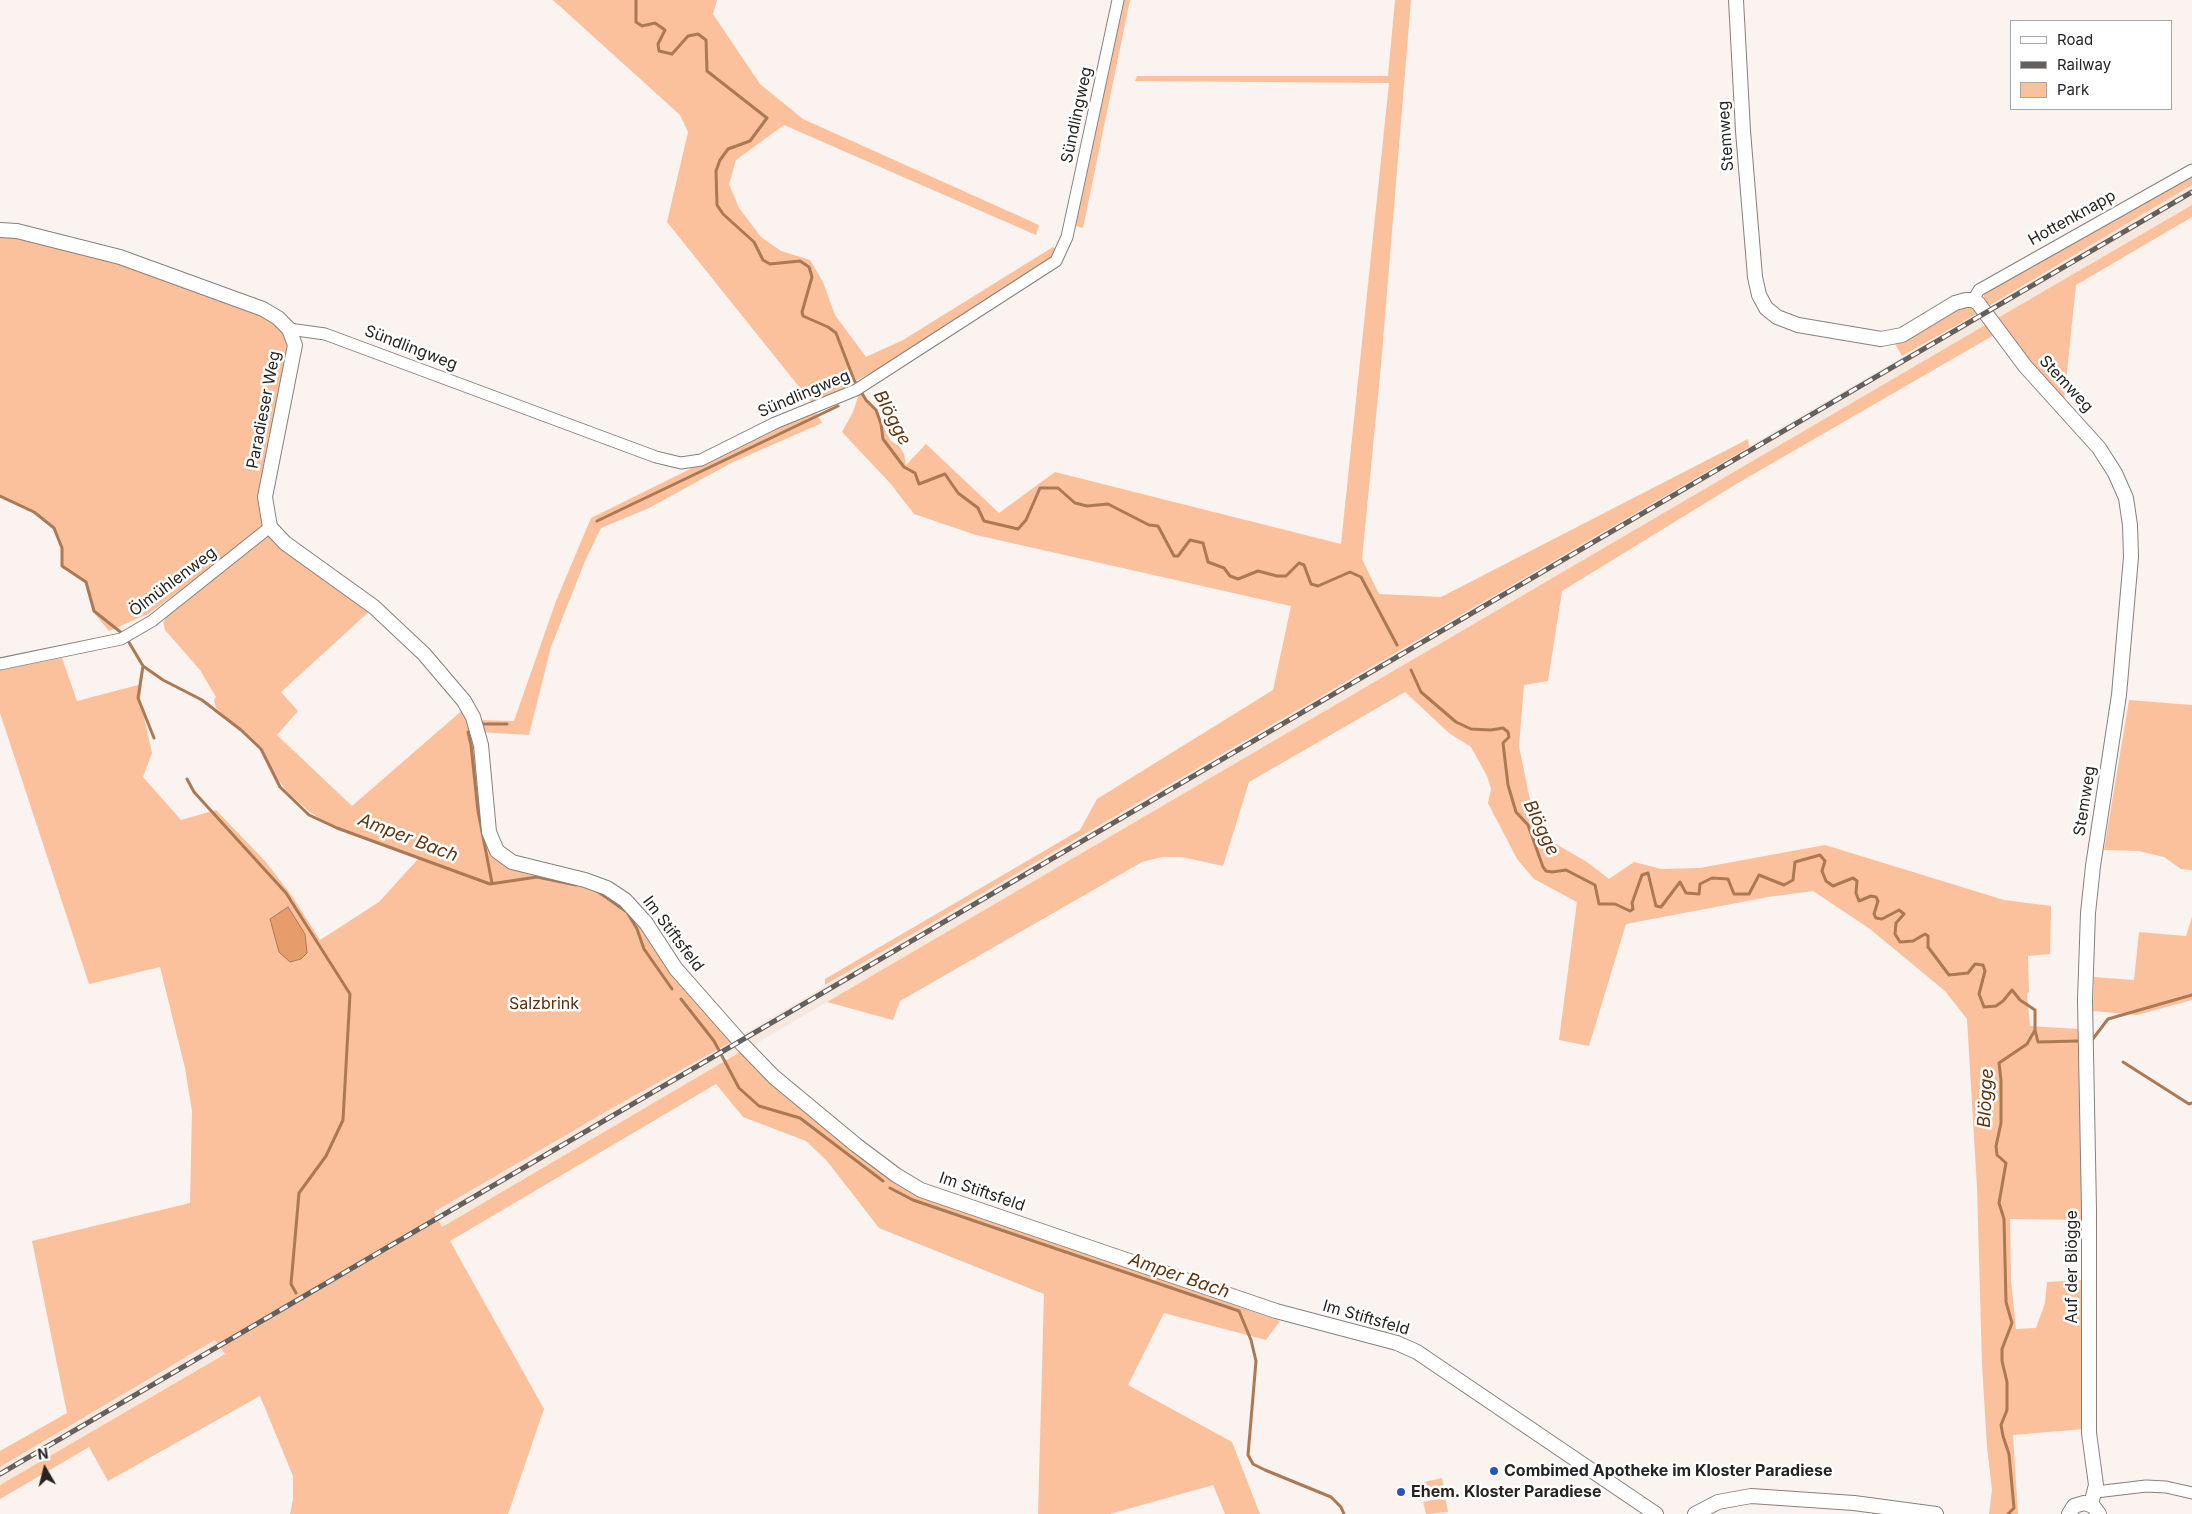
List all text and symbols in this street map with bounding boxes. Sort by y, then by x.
legend [2010,20,2172,110]
text: Road [2057,30,2093,49]
text: Railway [2057,55,2111,74]
street label: Sündlingweg [1057,65,1097,165]
text: Park [2057,80,2089,99]
street label: Stemweg [1714,100,1738,172]
street label: Hottenknapp [2025,186,2119,250]
street label: Sündlingweg [362,321,460,375]
street label: Paradieser Weg [243,349,285,471]
street label: Stemweg [2035,352,2097,416]
street label: Sündlingweg [755,366,853,422]
water label: Blögge [869,387,915,449]
street label: Ölmühlenweg [126,543,220,621]
street label: Stemweg [2070,765,2100,837]
water label: Blögge [1518,797,1564,859]
water label: Amper Bach [355,809,461,867]
street label: Im Stiftsfeld [638,892,708,976]
park label: Salzbrink [509,994,579,1014]
water label: Blögge [1974,1068,1998,1128]
street label: Im Stiftsfeld [937,1168,1027,1216]
street label: Auf der Blögge [2062,1210,2082,1324]
water label: Amper Bach [1126,1249,1232,1303]
street label: Im Stiftsfeld [1320,1296,1412,1340]
north arrow [20,1444,70,1494]
text: N [36,1444,49,1463]
place label: Combimed Apotheke im Kloster Paradiese [1504,1461,1833,1481]
marker: Combimed Apotheke im Kloster Paradiese [1488,1465,1500,1477]
place label: Ehem. Kloster Paradiese [1411,1482,1602,1502]
marker: Ehem. Kloster Paradiese [1395,1486,1407,1498]

